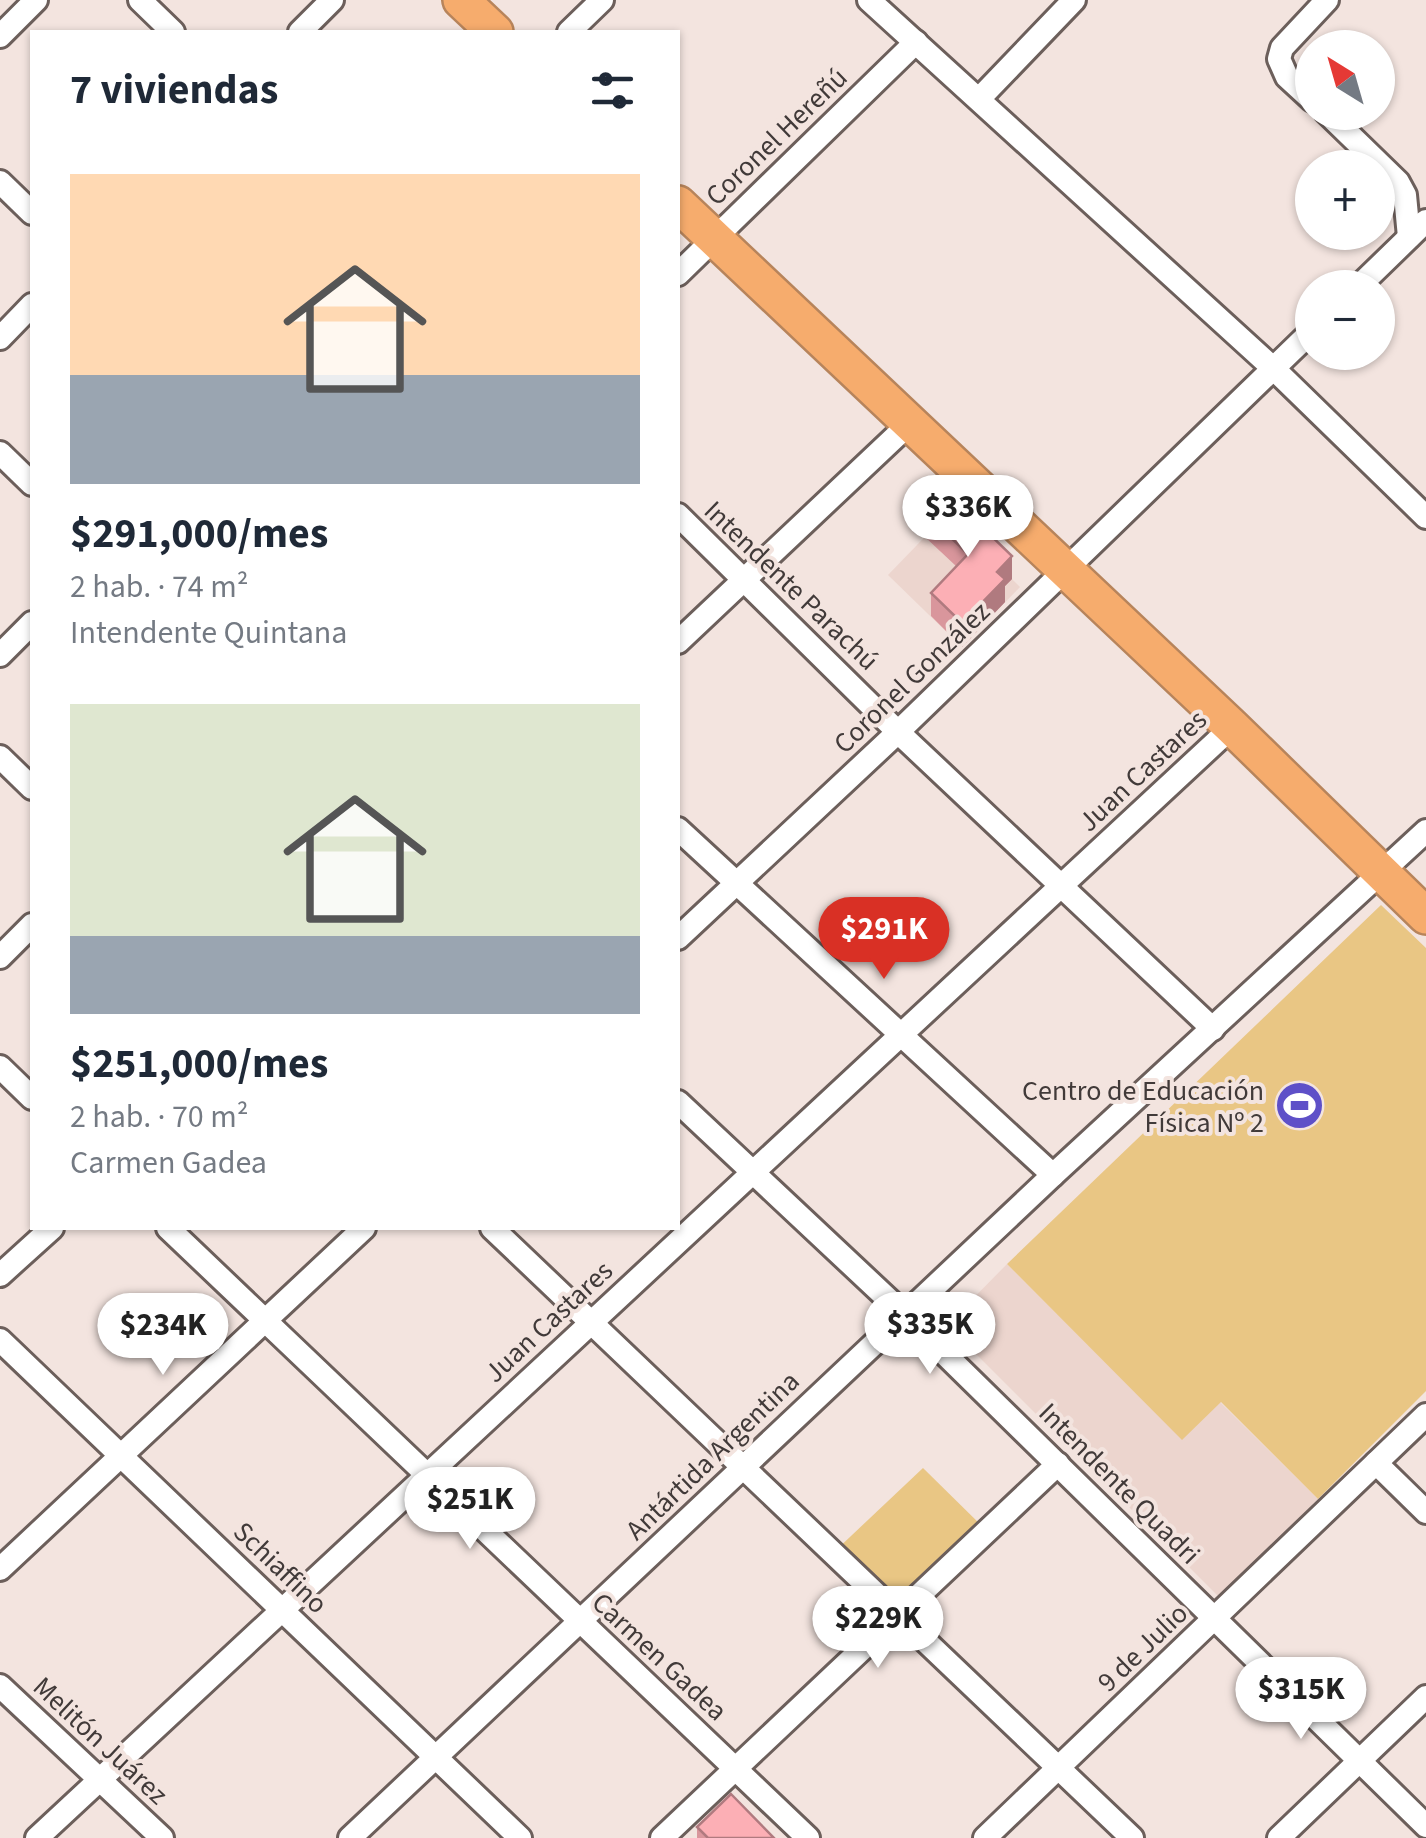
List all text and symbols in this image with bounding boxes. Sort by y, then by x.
north arrow [1295,30,1395,130]
map controls [1295,30,1395,370]
street label: Coronel Hereñú [697,59,857,215]
text: 7 viviendas [70,60,278,120]
icon: filters [585,63,640,118]
button: + [1295,150,1395,250]
icon: home [265,239,445,419]
button: − [1295,270,1395,370]
pin: $336K [898,475,1038,560]
text: $336K [924,484,1012,530]
street label: Intendente Parachú [695,492,888,680]
text: $291,000/mes [70,504,328,564]
text: 2 hab. · 74 m² [70,564,248,610]
street label: Coronel González [824,592,999,763]
text: Intendente Quintana [70,610,347,656]
street label: Juan Castares [1069,701,1216,841]
icon: home [265,769,445,949]
pin: $291K [814,897,954,982]
text: $291K [840,906,928,952]
text: $251,000/mes [70,1034,328,1094]
place label: Centro de Educación Física Nº 2 [1022,1071,1264,1143]
sports icon: Centro de Educación Física Nº 2 [1273,1080,1325,1132]
text: 2 hab. · 70 m² [70,1094,248,1140]
text: Carmen Gadea [70,1140,267,1186]
street label: Juan Castares [475,1252,622,1392]
pin: $335K [860,1292,1000,1377]
pin: $234K [93,1293,233,1378]
text: $335K [886,1301,974,1347]
text: $234K [119,1302,207,1348]
street label: Antártida Argentina [617,1362,809,1549]
street label: Intendente Quadri [1029,1394,1209,1574]
pin: $251K [400,1467,540,1552]
text: $251K [426,1476,514,1522]
street label: Schiaffino [224,1513,336,1623]
street label: Carmen Gadea [583,1583,736,1730]
pin: $229K [808,1586,948,1671]
street label: 9 de Julio [1088,1594,1197,1701]
text: $229K [834,1595,922,1641]
pin: $315K [1231,1657,1371,1742]
text: $315K [1257,1666,1345,1712]
street label: Melitón Juárez [24,1668,177,1814]

